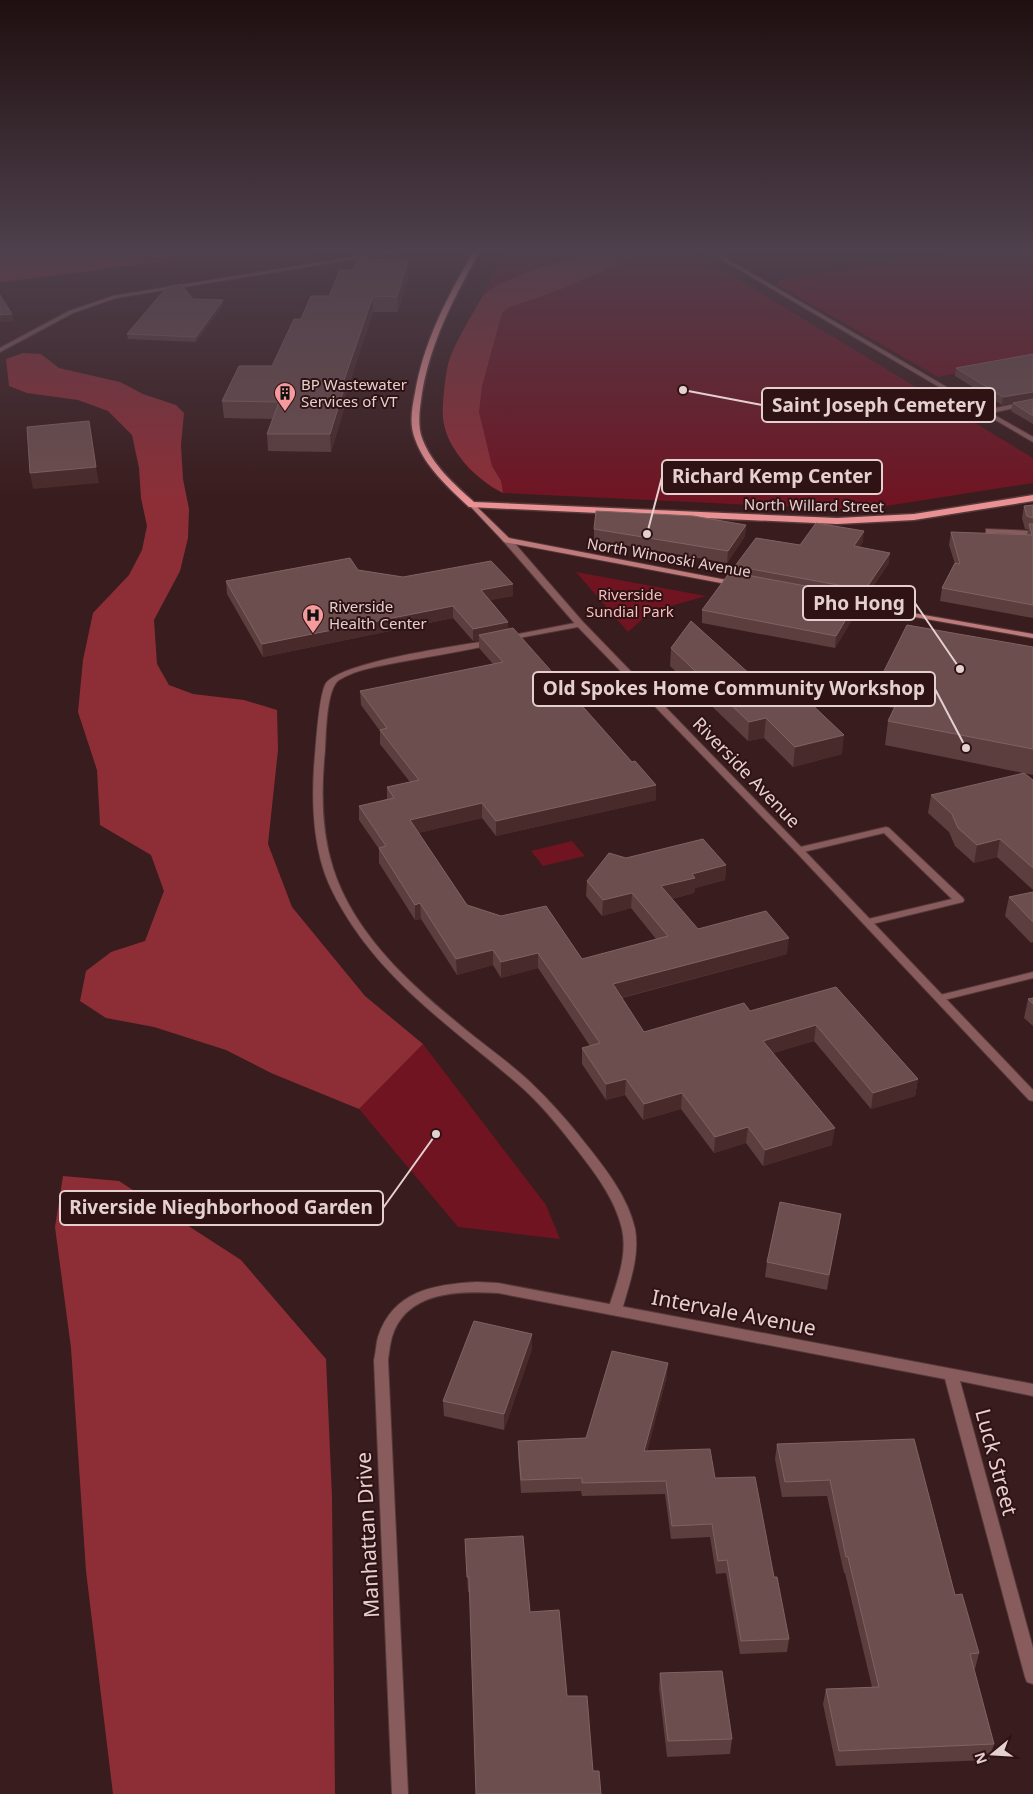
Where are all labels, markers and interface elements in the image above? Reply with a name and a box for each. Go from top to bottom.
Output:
place label: BP Wastewater Services of VT [301,374,407,411]
building icon: BP Wastewater Services of VT [273,381,297,412]
callout: Saint Joseph Cemetery [762,388,995,422]
text: Saint Joseph Cemetery [772,392,986,418]
callout: Richard Kemp Center [662,460,882,494]
text: Richard Kemp Center [672,463,873,489]
street label: North Willard Street [744,494,885,516]
street label: North Winooski Avenue [585,533,753,581]
park label: Riverside Sundial Park [586,584,674,621]
callout: Pho Hong [803,586,915,620]
text: Pho Hong [813,590,905,616]
place label: Riverside Health Center [329,596,427,633]
hospital icon: Riverside Health Center [301,603,325,634]
callout: Old Spokes Home Community Workshop [533,672,935,706]
text: Old Spokes Home Community Workshop [543,675,925,701]
street label: Riverside Avenue [688,712,806,832]
callout: Riverside Nieghborhood Garden [60,1191,383,1225]
text: Riverside Nieghborhood Garden [69,1194,373,1220]
street label: Intervale Avenue [649,1282,819,1342]
street label: Luck Street [969,1406,1025,1519]
street label: Manhattan Drive [349,1451,385,1619]
north arrow [968,1729,1018,1779]
text: N [969,1750,991,1767]

